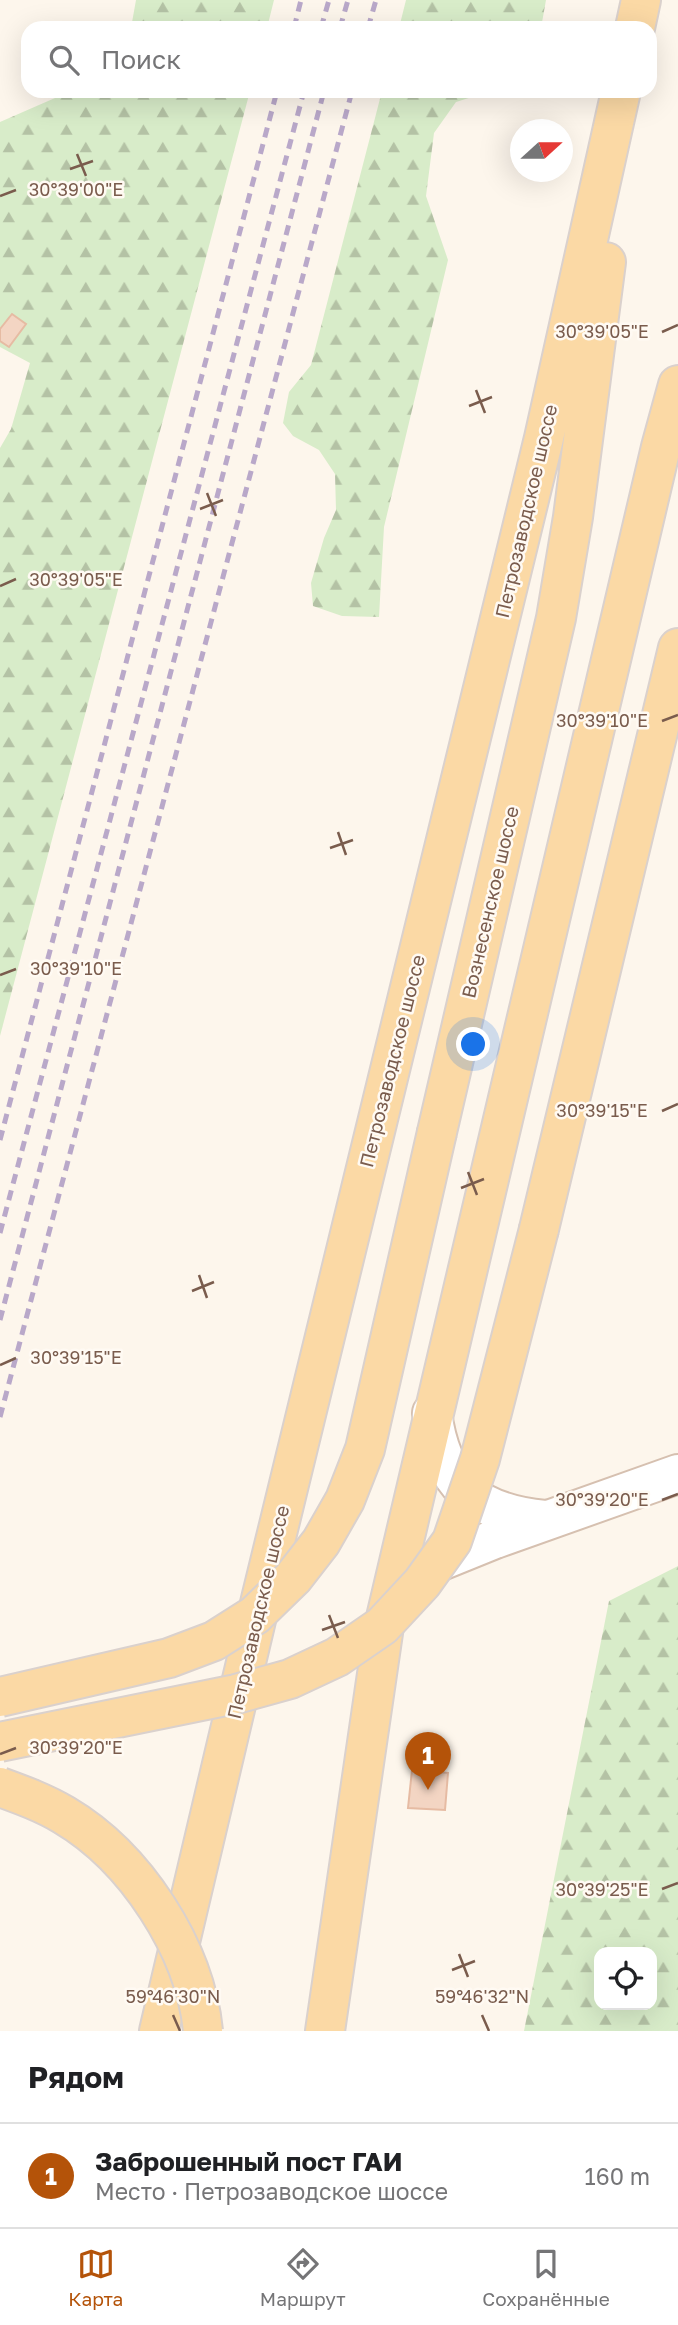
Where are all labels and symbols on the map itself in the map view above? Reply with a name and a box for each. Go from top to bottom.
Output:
north arrow [510,119,573,182]
text: 30°39'00"E [29,178,123,200]
text: 30°39'05"E [555,320,649,342]
street label: Петрозаводское шоссе [490,402,561,620]
text: 30°39'05"E [29,568,123,590]
text: 30°39'10"E [556,709,648,731]
street label: Вознесенское шоссе [456,804,523,1000]
street label: Петрозаводское шоссе [354,952,429,1170]
text: 30°39'10"E [30,957,122,979]
your location [456,1027,490,1061]
text: 30°39'15"E [556,1099,648,1121]
text: 30°39'15"E [30,1346,122,1368]
text: 30°39'20"E [555,1488,649,1510]
street label: Петрозаводское шоссе [222,1503,293,1721]
pin: 1 [405,1732,451,1790]
text: 30°39'20"E [29,1736,123,1758]
text: 30°39'25"E [556,1878,648,1900]
text: 59°46'30"N [126,1985,220,2007]
text: 59°46'32"N [435,1985,529,2007]

